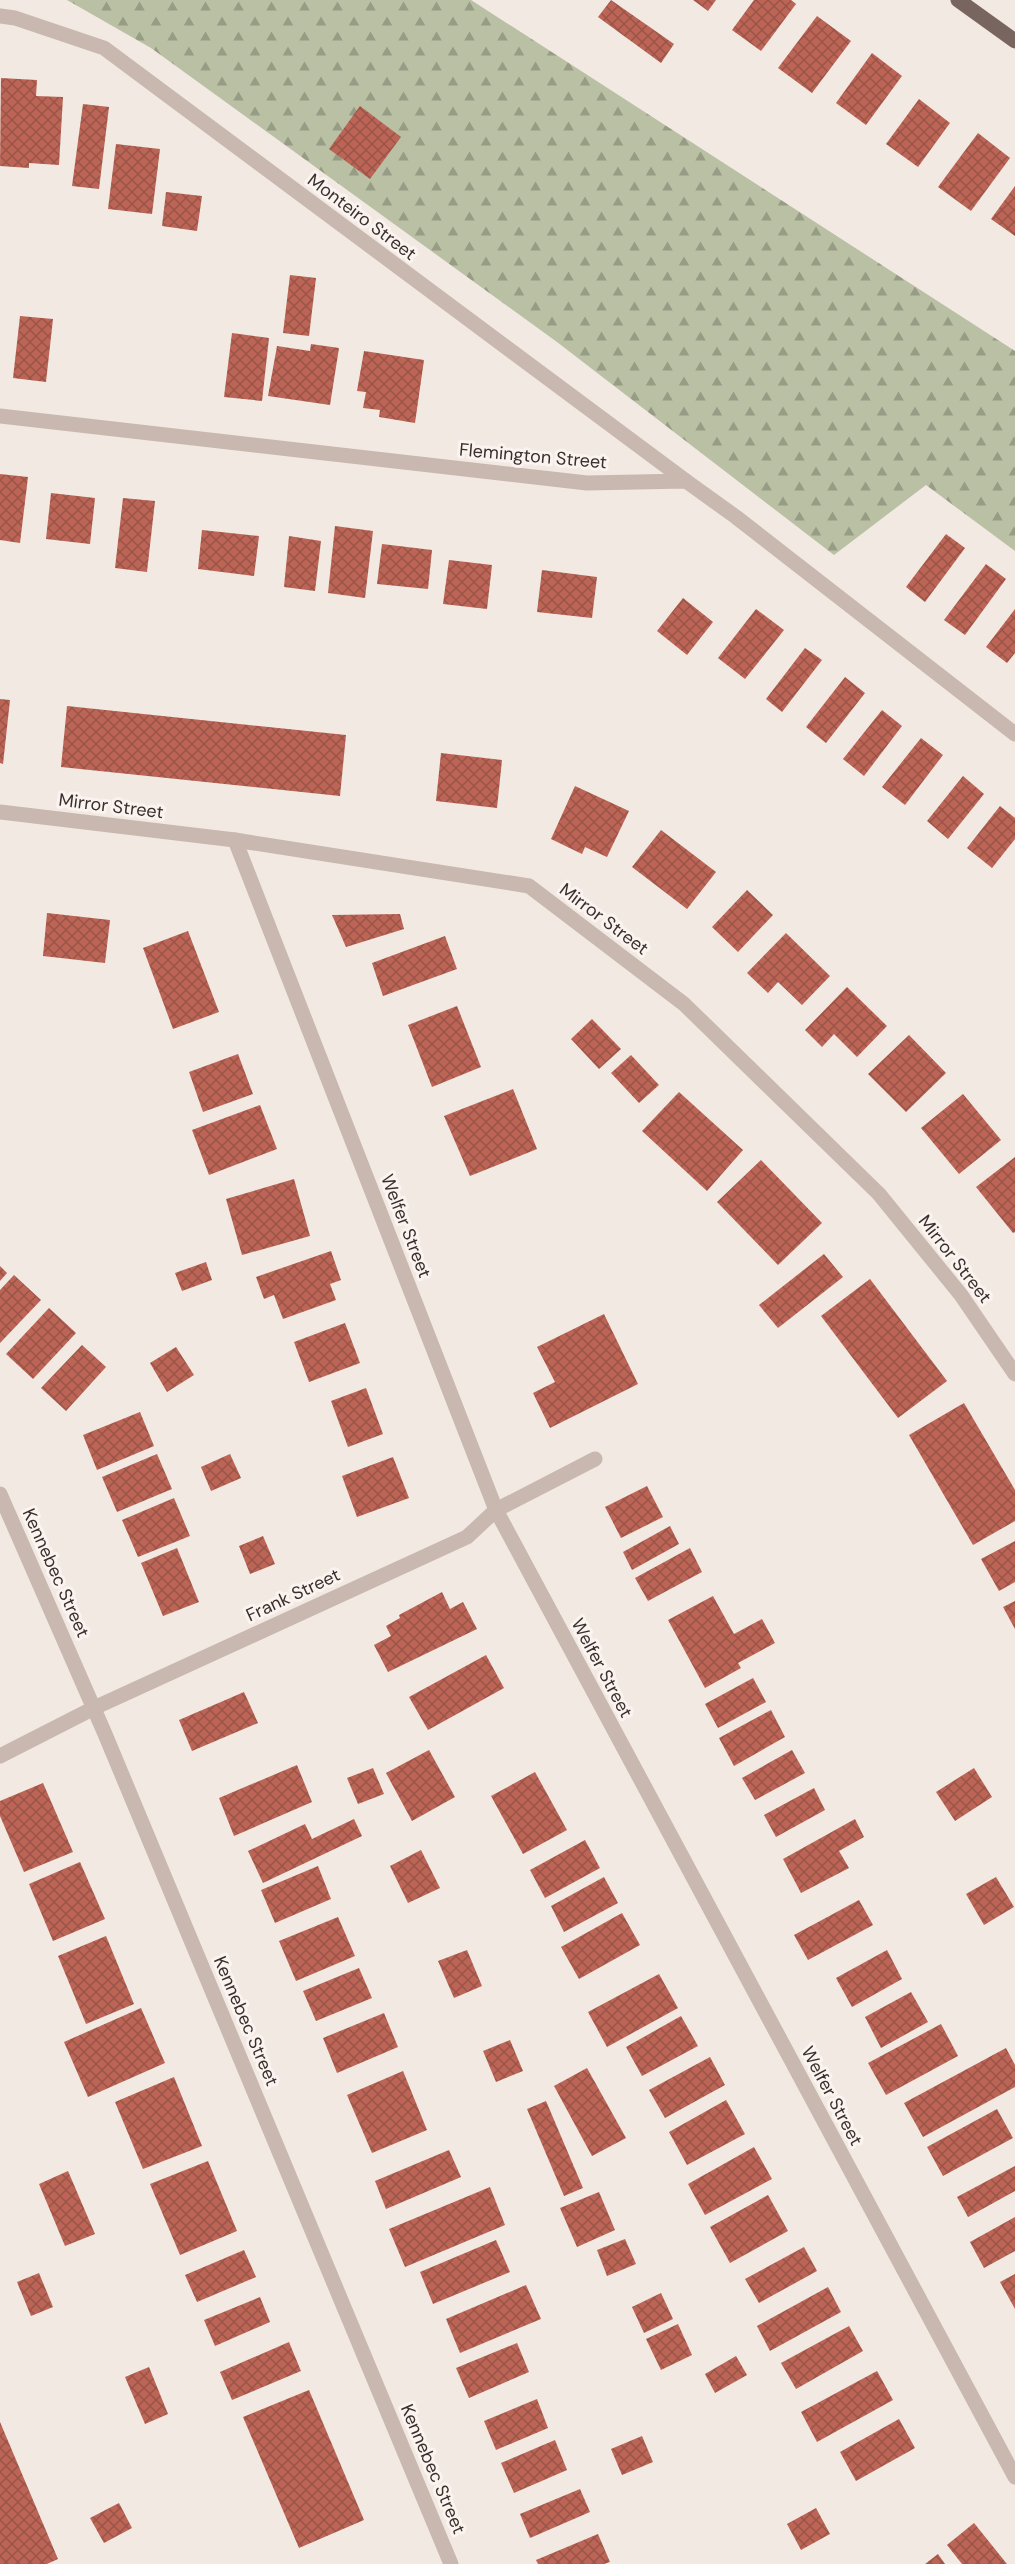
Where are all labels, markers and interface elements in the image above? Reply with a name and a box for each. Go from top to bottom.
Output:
street label: Monteiro Street [303,168,421,266]
street label: Flemington Street [458,438,608,474]
street label: Mirror Street [57,788,165,824]
street label: Mirror Street [555,878,653,960]
street label: Welfer Street [375,1171,437,1281]
street label: Mirror Street [913,1210,997,1308]
street label: Kennebec Street [17,1505,95,1641]
street label: Frank Street [242,1563,344,1627]
street label: Welfer Street [566,1614,638,1722]
street label: Kennebec Street [208,1953,284,2089]
street label: Welfer Street [796,2042,868,2150]
street label: Kennebec Street [395,2401,471,2537]

